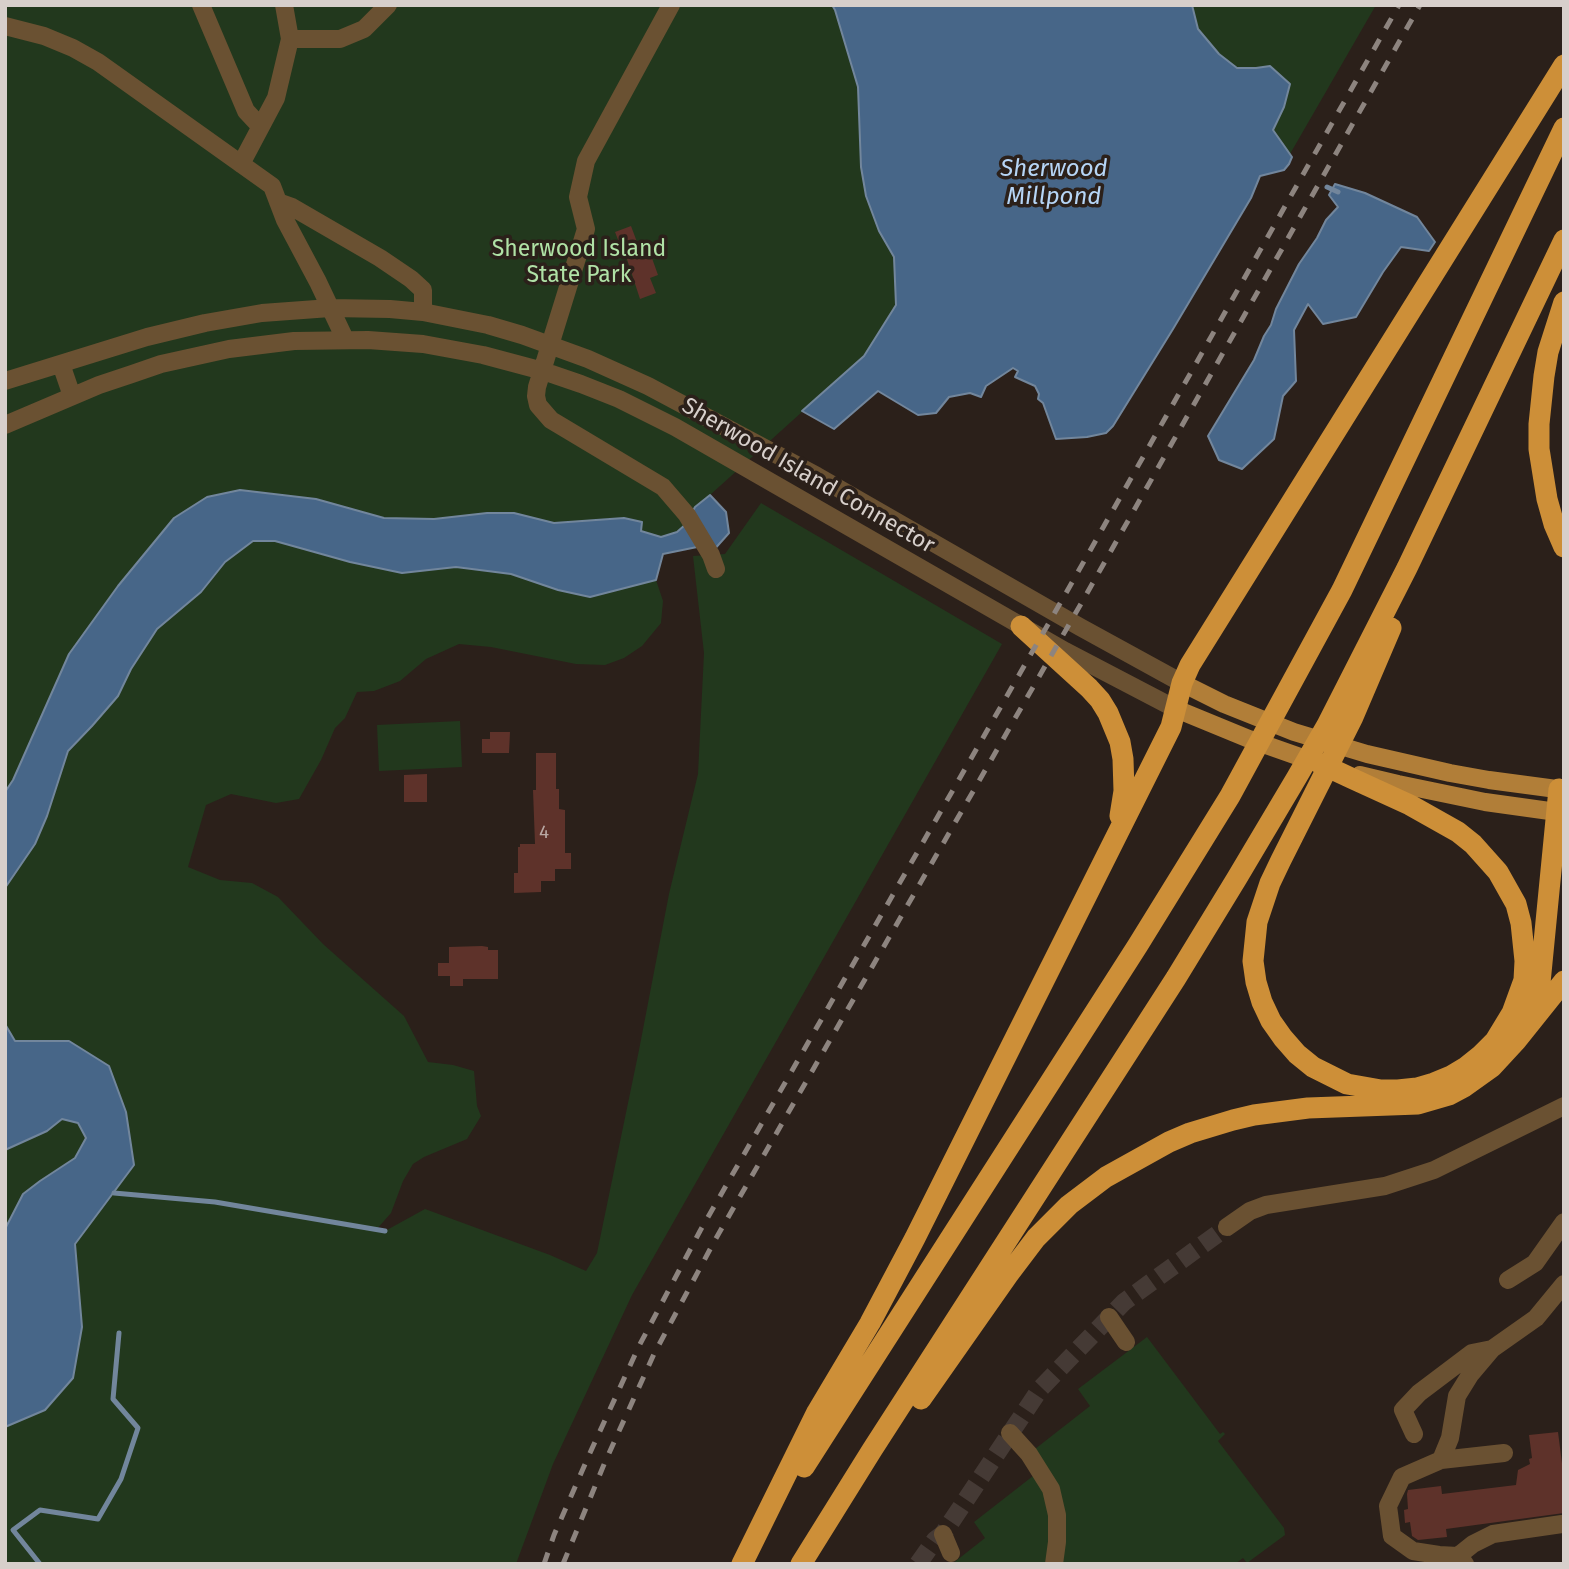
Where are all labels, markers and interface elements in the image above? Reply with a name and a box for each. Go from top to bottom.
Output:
water label: Sherwood Millpond [1000,155,1108,211]
park label: Sherwood Island State Park [492,236,666,290]
street label: Sherwood Island Connector [677,392,939,560]
house number: 4 [539,822,549,844]

